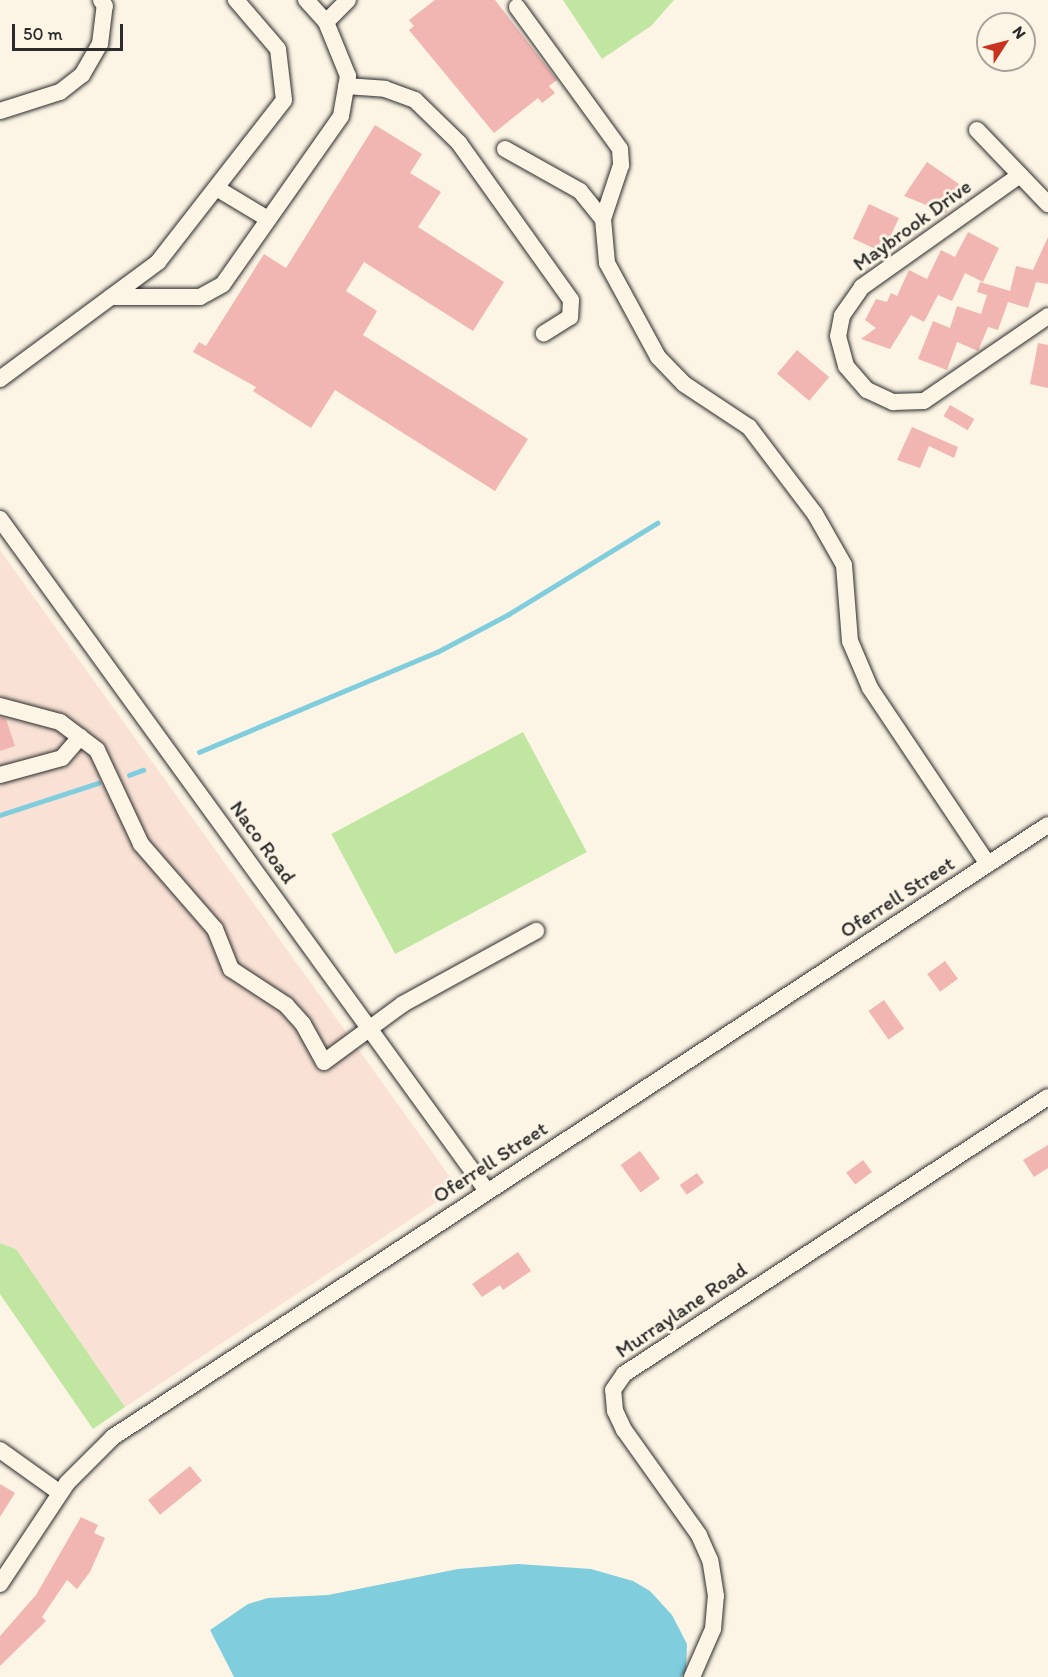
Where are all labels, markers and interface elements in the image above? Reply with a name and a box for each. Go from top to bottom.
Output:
scale bar [15,12,126,50]
north arrow [976,12,1036,72]
text: N [1008,22,1030,42]
text: 50 m [23,23,63,45]
street label: Maybrook Drive [848,173,976,277]
street label: Naco Road [225,796,301,888]
street label: Oferrell Street [835,851,959,943]
street label: Oferrell Street [428,1116,552,1208]
street label: Murraylane Road [611,1257,751,1363]

